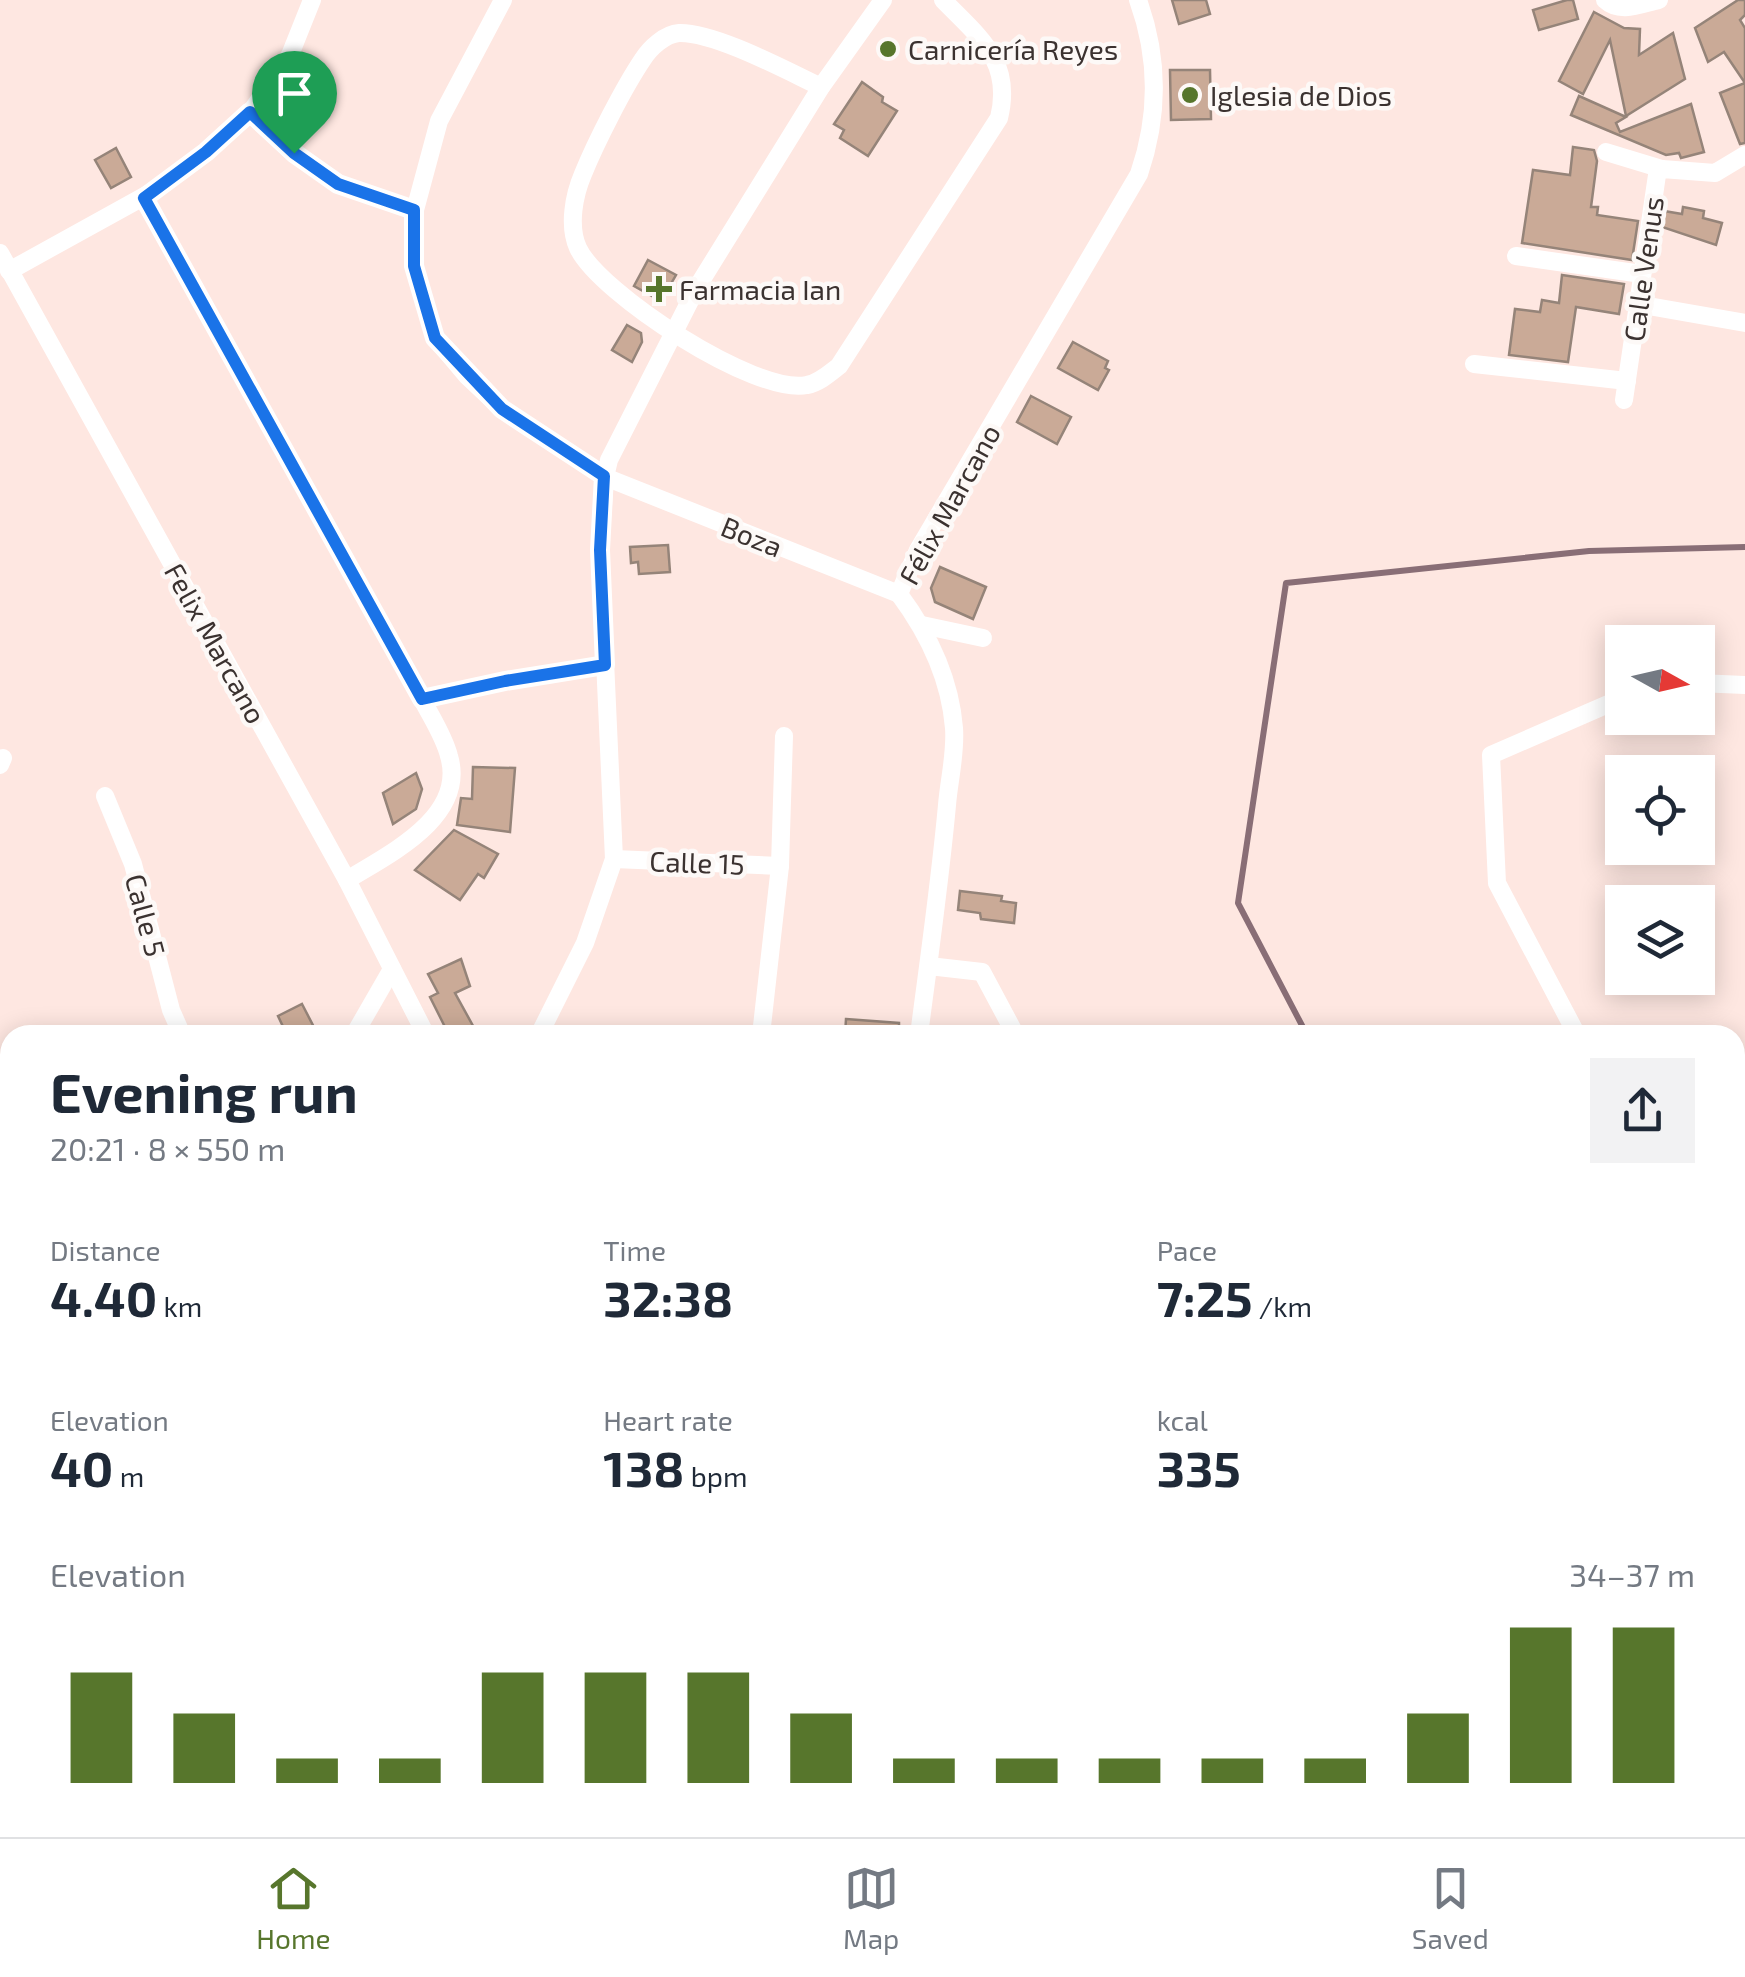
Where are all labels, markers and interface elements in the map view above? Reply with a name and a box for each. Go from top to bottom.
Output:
place label: Carnicería Reyes [908,32,1118,66]
marker: Carnicería Reyes [877,38,899,60]
pin [252,51,337,154]
icon: arrive [267,66,322,121]
place label: Iglesia de Dios [1210,78,1392,112]
marker: Iglesia de Dios [1179,84,1201,106]
street label: Calle Venus [1616,194,1670,344]
place label: Farmacia Ian [679,272,841,306]
marker: Farmacia Ian [648,278,670,300]
street label: Félix Marcano [891,418,1007,590]
street label: Boza [716,508,788,564]
street label: Felix Marcano [158,557,274,729]
north arrow [1605,625,1715,735]
map controls [1605,625,1715,995]
button: locate [1605,755,1715,865]
street label: Calle 15 [649,843,745,881]
street label: Calle 5 [119,870,173,960]
button: layers [1605,885,1715,995]
text: Evening run [50,1058,358,1124]
button: share [1590,1058,1695,1163]
text: 20:21 · 8 × 550 m [50,1129,285,1167]
text: Distance [50,1233,161,1267]
text: Time [603,1233,666,1267]
text: Pace [1157,1233,1217,1267]
text: 4.40 [50,1267,157,1327]
text: 32:38 [603,1267,733,1327]
text: 7:25 [1157,1267,1253,1327]
text: km [157,1289,202,1323]
text: /km [1253,1289,1312,1323]
text: Elevation [50,1403,169,1437]
text: Heart rate [603,1403,733,1437]
text: kcal [1157,1403,1208,1437]
text: 40 [50,1437,113,1497]
text: 138 [603,1437,684,1497]
text: 335 [1157,1437,1241,1497]
text: m [113,1459,144,1493]
text: bpm [684,1459,747,1493]
text: Elevation [50,1555,186,1593]
text: 34–37 m [1569,1555,1695,1593]
tab: Home [256,1861,330,1955]
tab: Map [843,1861,899,1955]
tab: Saved [1412,1861,1489,1955]

